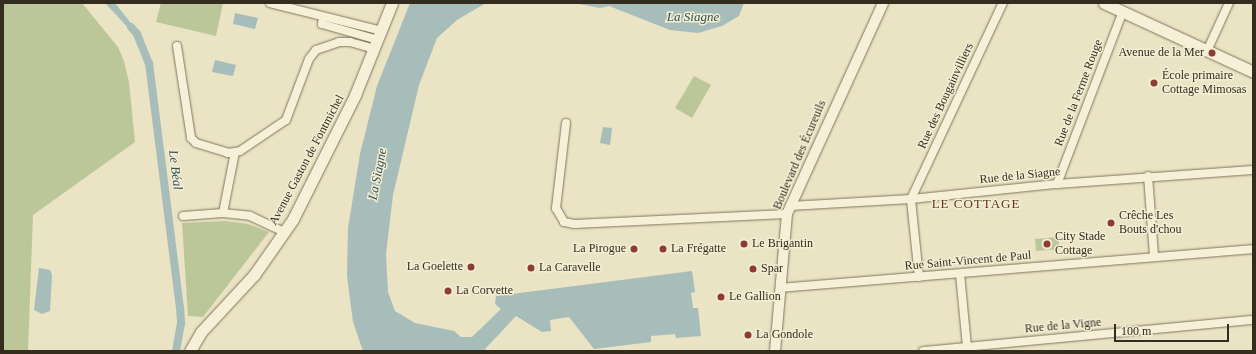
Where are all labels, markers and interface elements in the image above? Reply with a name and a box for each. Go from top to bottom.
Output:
water label: La Siagne [667,9,719,25]
street label: Rue de la Ferme Rouge [1052,38,1106,148]
street label: Rue des Bougainvilliers [915,41,977,151]
place label: Avenue de la Mer [1119,46,1204,60]
marker: Avenue de la Mer [1207,48,1217,58]
place label: École primaire Cottage Mimosas [1162,69,1246,97]
marker: École primaire Cottage Mimosas [1149,78,1159,88]
street label: Avenue Gaston de Fontmichel [267,92,347,228]
street label: Boulevard des Écureuils [770,98,830,212]
water label: La Siagne [365,147,391,201]
water label: Le Béal [165,149,185,191]
street label: Rue de la Siagne [979,165,1061,187]
district label: LE COTTAGE [932,196,1020,212]
place label: Crêche Les Bouts d'chou [1119,209,1181,237]
marker: Crêche Les Bouts d'chou [1106,218,1116,228]
place label: City Stade Cottage [1055,230,1105,258]
place label: Le Brigantin [752,237,813,251]
marker: Le Brigantin [739,239,749,249]
marker: City Stade Cottage [1042,239,1052,249]
place label: La Pirogue [573,242,626,256]
place label: La Frégatte [671,242,726,256]
marker: La Pirogue [629,244,639,254]
marker: La Frégatte [658,244,668,254]
street label: Rue Saint-Vincent de Paul [904,248,1032,274]
place label: La Goelette [407,260,463,274]
place label: La Caravelle [539,261,601,275]
marker: La Goelette [466,262,476,272]
place label: Spar [761,262,783,276]
marker: La Caravelle [526,263,536,273]
marker: Spar [748,264,758,274]
place label: La Corvette [456,284,513,298]
marker: La Corvette [443,286,453,296]
place label: Le Gallion [729,290,781,304]
marker: Le Gallion [716,292,726,302]
street label: Rue de la Vigne [1024,315,1102,337]
scale bar [1116,316,1231,342]
text: 100 m [1121,324,1151,338]
place label: La Gondole [756,328,813,342]
marker: La Gondole [743,330,753,340]

